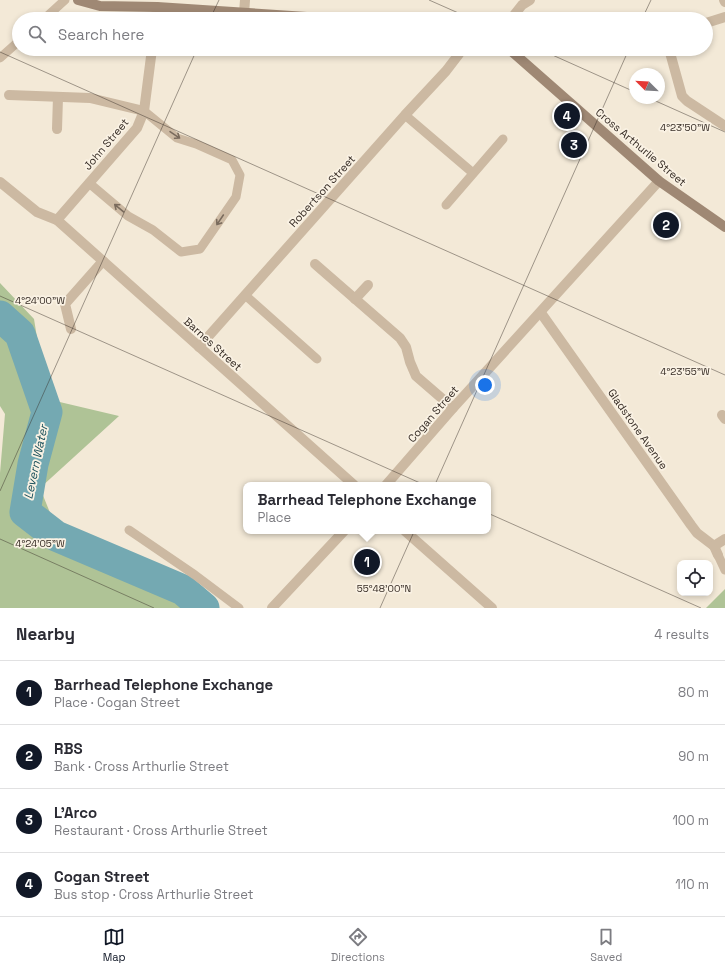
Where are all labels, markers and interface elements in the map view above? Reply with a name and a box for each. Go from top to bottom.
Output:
search box [12,12,713,56]
icon: search [26,23,48,45]
text: Search here [58,25,144,44]
north arrow [629,68,665,104]
pin: 4 [554,101,580,131]
street label: Cross Arthurlie Street [593,105,689,189]
street label: John Street [80,115,132,173]
text: 4°23'50"W [660,121,710,134]
pin: 3 [561,130,587,160]
one-way arrow [169,131,180,140]
street label: Robertson Street [286,152,358,230]
one-way arrow [114,204,124,213]
pin: 2 [653,210,679,240]
one-way arrow [216,214,224,225]
text: 4°24'00"W [15,294,65,307]
street label: Barnes Street [181,314,245,374]
text: 4°23'55"W [660,365,710,378]
your location [475,375,495,395]
street label: Cogan Street [405,383,461,445]
street label: Gladstone Avenue [605,386,671,472]
water label: Levern Water [20,422,52,501]
popup [243,482,491,534]
text: Barrhead Telephone Exchange [257,490,477,509]
text: Place [257,509,291,526]
text: 4°24'05"W [15,537,65,550]
pin: 1 [354,547,380,577]
map controls [677,560,713,596]
button: locate [677,560,713,596]
text: 55°48'00"N [357,582,411,595]
text: Nearby [16,623,75,645]
text: 4 results [654,626,709,643]
text: Barrhead Telephone Exchange [54,675,273,694]
text: 1 [26,684,32,701]
text: 80 m [678,684,709,701]
text: Place · Cogan Street [54,694,180,711]
text: RBS [54,739,83,758]
text: 2 [25,748,33,765]
text: 90 m [678,748,709,765]
text: Bank · Cross Arthurlie Street [54,758,229,775]
text: L'Arco [54,803,97,822]
text: 3 [25,812,33,829]
text: 100 m [672,812,709,829]
text: Restaurant · Cross Arthurlie Street [54,822,268,839]
text: Cogan Street [54,867,150,886]
text: 4 [25,876,33,893]
text: 110 m [675,876,709,893]
text: Bus stop · Cross Arthurlie Street [54,886,254,903]
tab: Map [103,926,126,964]
tab: Directions [331,926,385,964]
tab: Saved [590,926,622,964]

